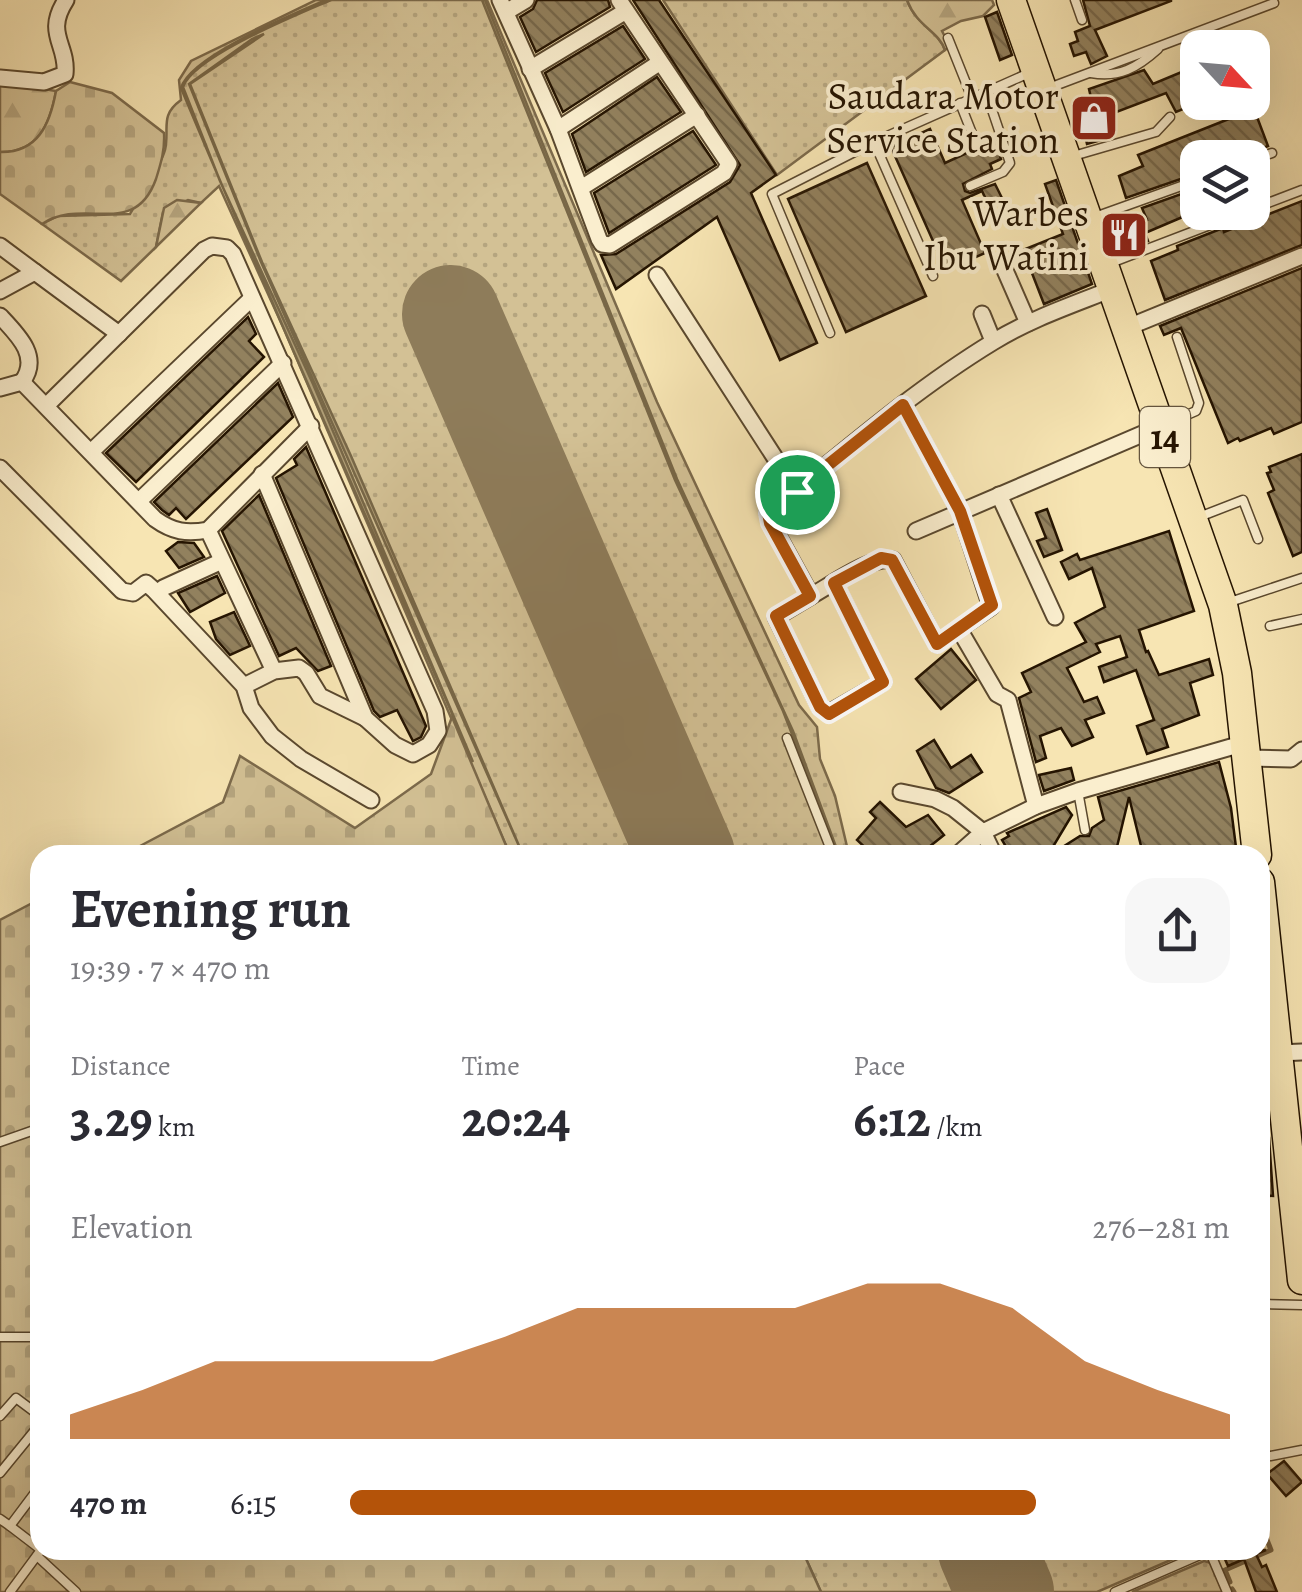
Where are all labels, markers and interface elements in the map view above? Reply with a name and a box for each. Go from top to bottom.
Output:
north arrow [1180,30,1270,120]
map controls [1180,30,1270,230]
place label: Saudara Motor Service Station [826,70,1059,166]
shop icon: Saudara Motor Service Station [1068,92,1120,144]
button: layers [1180,140,1270,230]
place label: Warbes Ibu Watini [923,187,1089,283]
restaurant icon: Warbes Ibu Watini [1098,209,1150,261]
road number: 14 [1140,407,1190,467]
pin [755,450,840,535]
icon: arrive [770,465,825,520]
text: Evening run [70,871,351,946]
button: share [1125,878,1230,983]
text: 19:39 · 7 × 470 m [70,946,270,990]
text: Distance [70,1047,170,1085]
text: Time [462,1047,520,1085]
text: Pace [853,1047,905,1085]
text: 3.29 [70,1085,153,1153]
text: 20:24 [462,1085,571,1153]
text: 6:12 [853,1085,931,1153]
text: km [153,1108,195,1146]
text: /km [931,1108,983,1146]
text: Elevation [70,1205,193,1249]
text: 276–281 m [1092,1205,1230,1249]
text: 470 m [70,1481,147,1525]
text: 6:15 [230,1481,277,1525]

